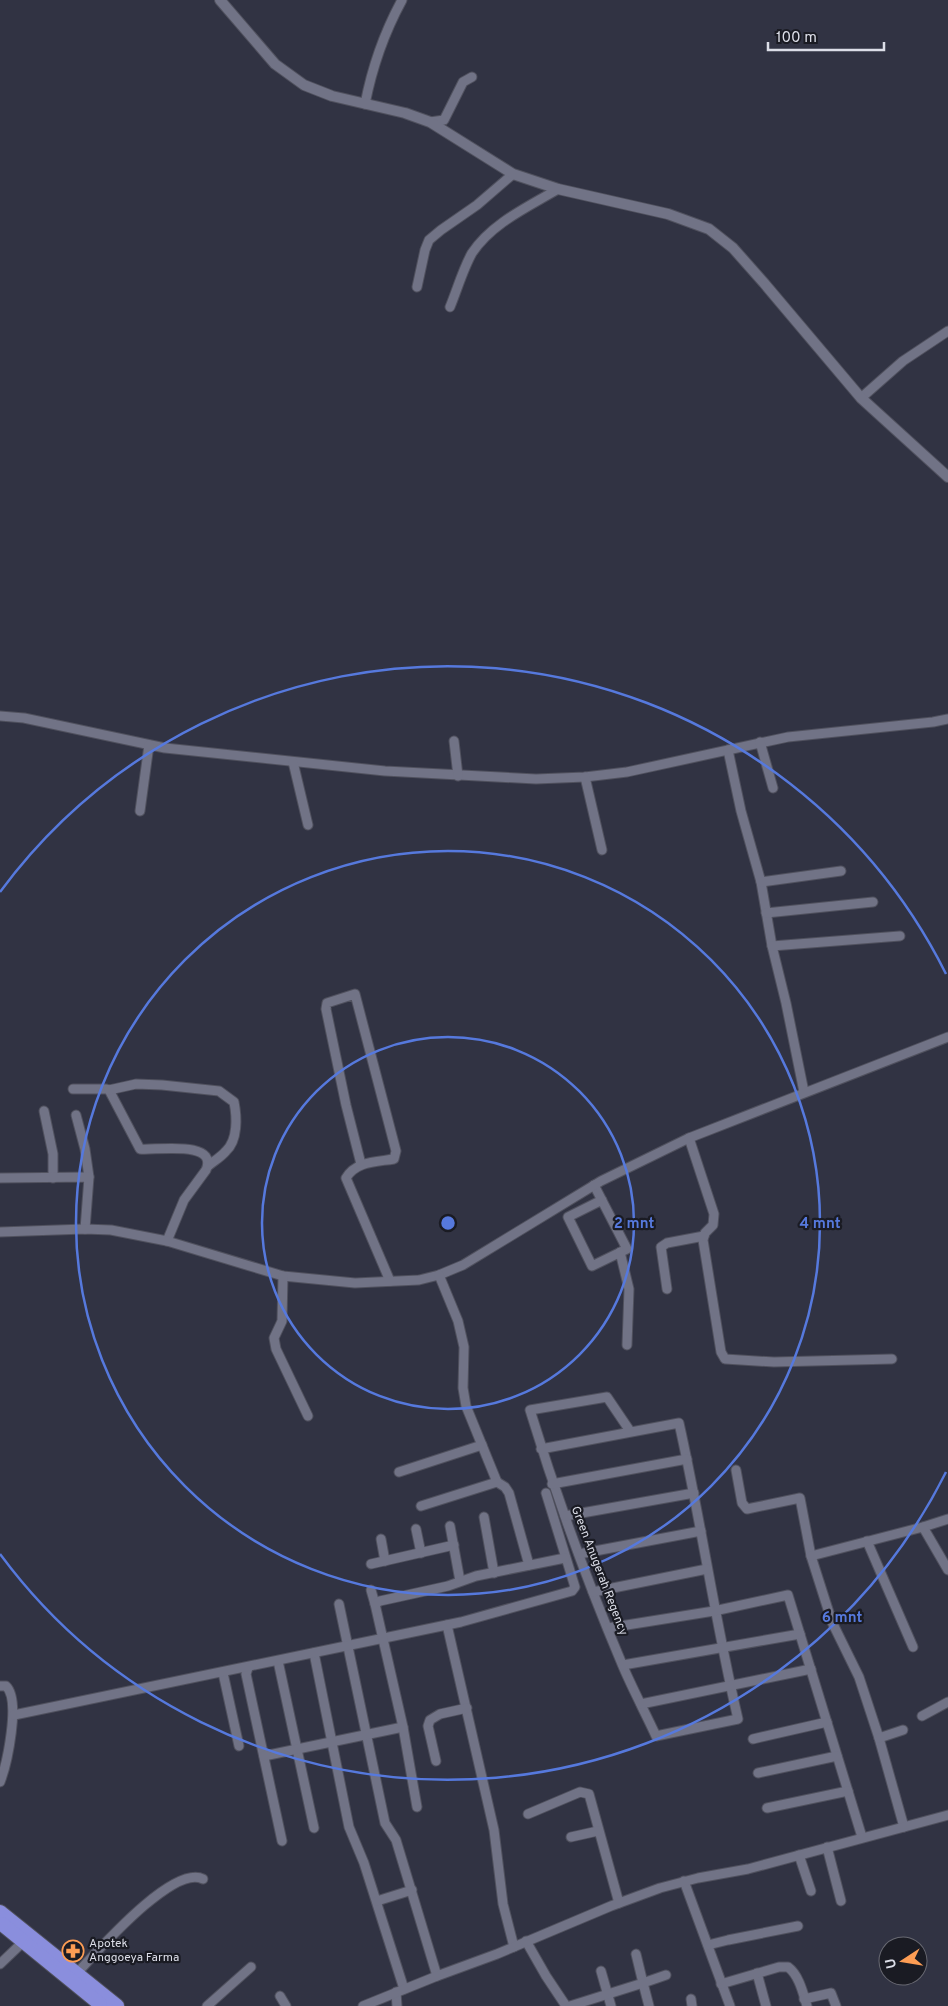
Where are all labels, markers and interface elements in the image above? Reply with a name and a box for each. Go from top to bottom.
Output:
scale bar [768,20,884,52]
text: 100 m [776,29,817,48]
centre of rings [439,1214,457,1232]
text: 2 mnt [614,1215,654,1234]
text: 4 mnt [799,1215,841,1234]
street label: Green Anugerah Regency [567,1504,631,1638]
text: 6 mnt [822,1609,862,1628]
place label: Apotek Anggoeya Farma [89,1936,179,1966]
north arrow [878,1936,928,1986]
pharmacy icon: Apotek Anggoeya Farma [61,1939,85,1963]
text: U [882,1957,901,1970]

